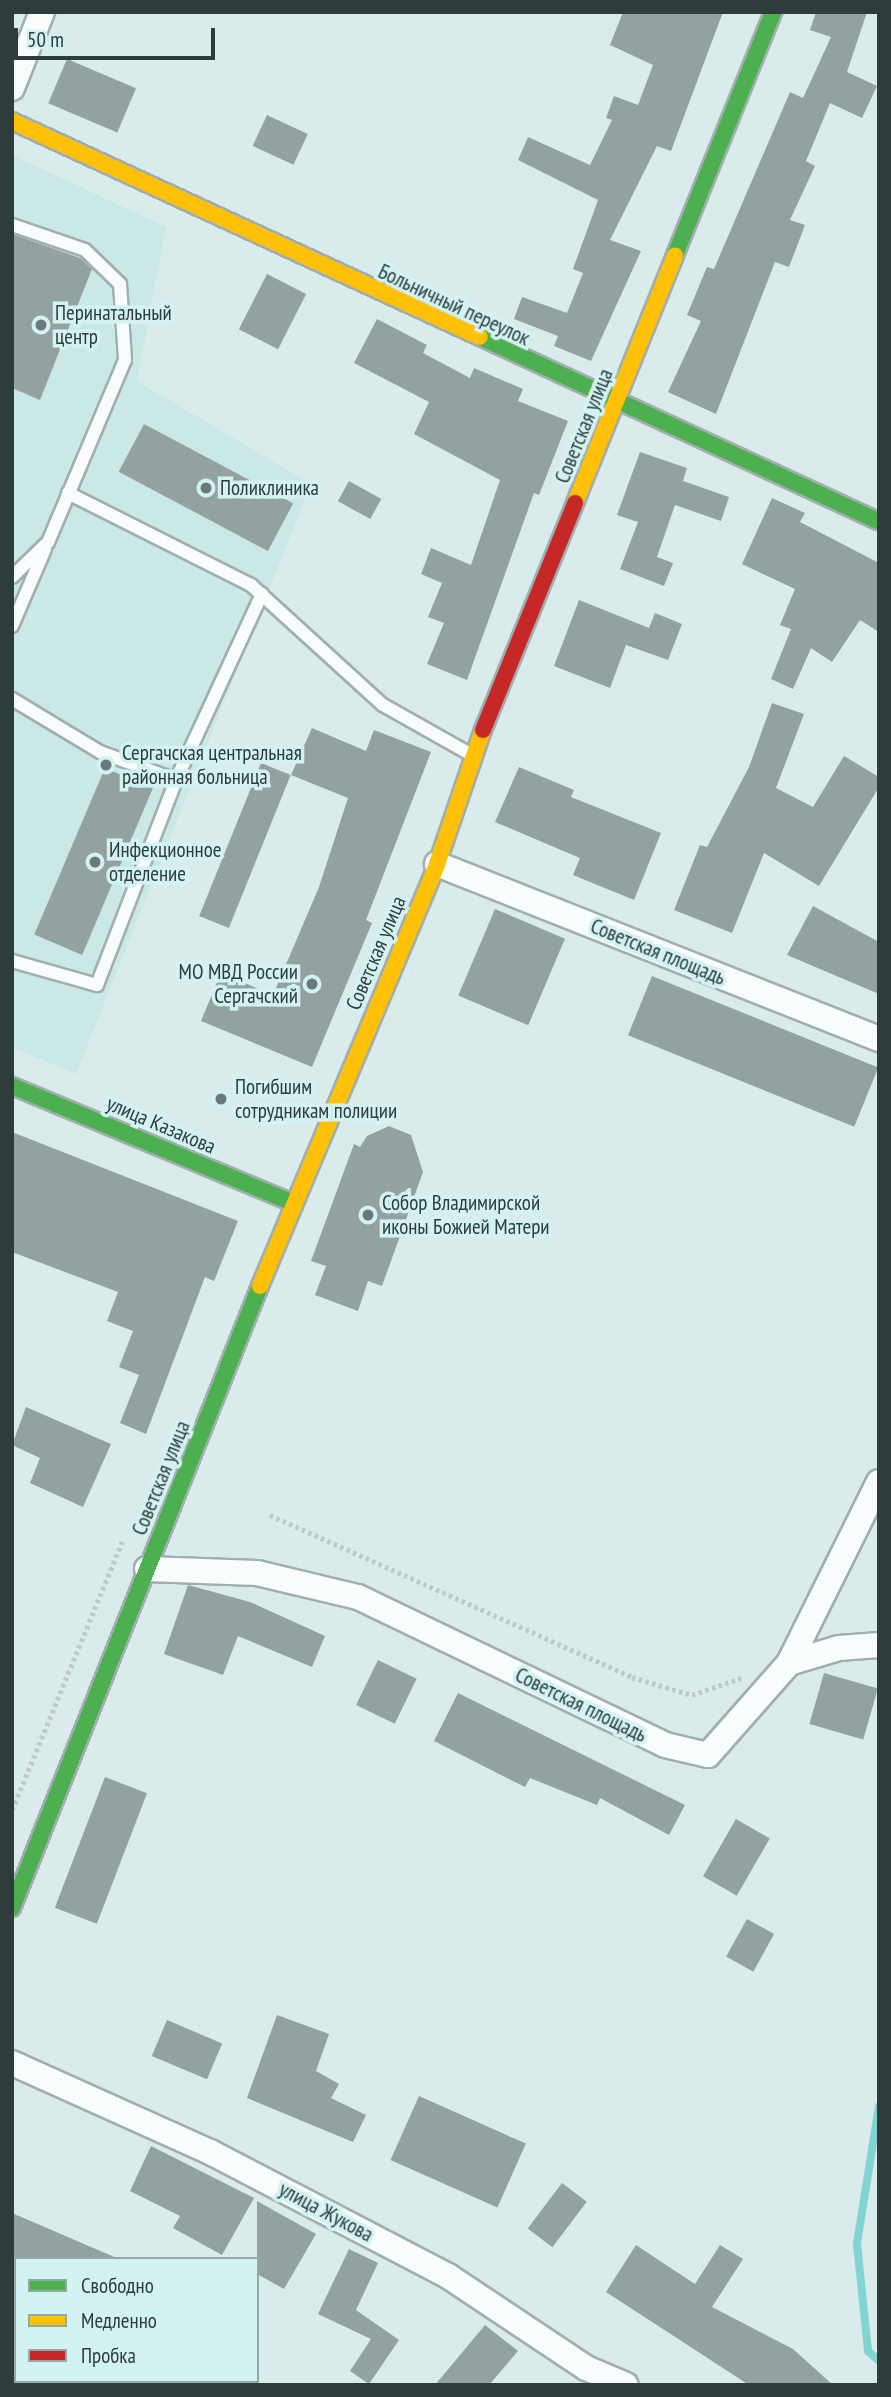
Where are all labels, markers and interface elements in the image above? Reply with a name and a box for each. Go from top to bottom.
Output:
scale bar [18,14,219,58]
text: 50 m [27,26,64,53]
street label: Больничный переулок [374,259,534,351]
place label: Перинатальный центр [55,300,172,350]
marker: Перинатальный центр [33,317,49,333]
street label: Советская улица [550,365,618,487]
place label: Поликлиника [220,475,319,501]
marker: Поликлиника [198,480,214,496]
place label: Сергачская центральная районная больница [122,740,302,790]
marker: Сергачская центральная районная больница [96,755,116,775]
place label: Инфекционное отделение [109,837,221,887]
marker: Инфекционное отделение [87,854,103,870]
street label: Советская улица [341,892,411,1014]
street label: Советская площадь [587,913,729,991]
place label: МО МВД России Сергачский [179,959,298,1009]
marker: МО МВД России Сергачский [304,976,320,992]
place label: Погибшим сотрудникам полиции [235,1074,397,1124]
street label: улица Казакова [103,1091,219,1159]
marker: Погибшим сотрудникам полиции [213,1091,229,1107]
place label: Собор Владимирской иконы Божией Матери [382,1190,550,1240]
marker: Собор Владимирской иконы Божией Матери [360,1207,376,1223]
street label: Советская улица [127,1417,195,1539]
street label: Советская площадь [511,1662,651,1748]
street label: улица Жукова [275,2177,377,2247]
legend [14,2257,259,2383]
text: Свободно [81,2272,154,2299]
text: Медленно [81,2307,157,2334]
text: Пробка [81,2342,136,2369]

